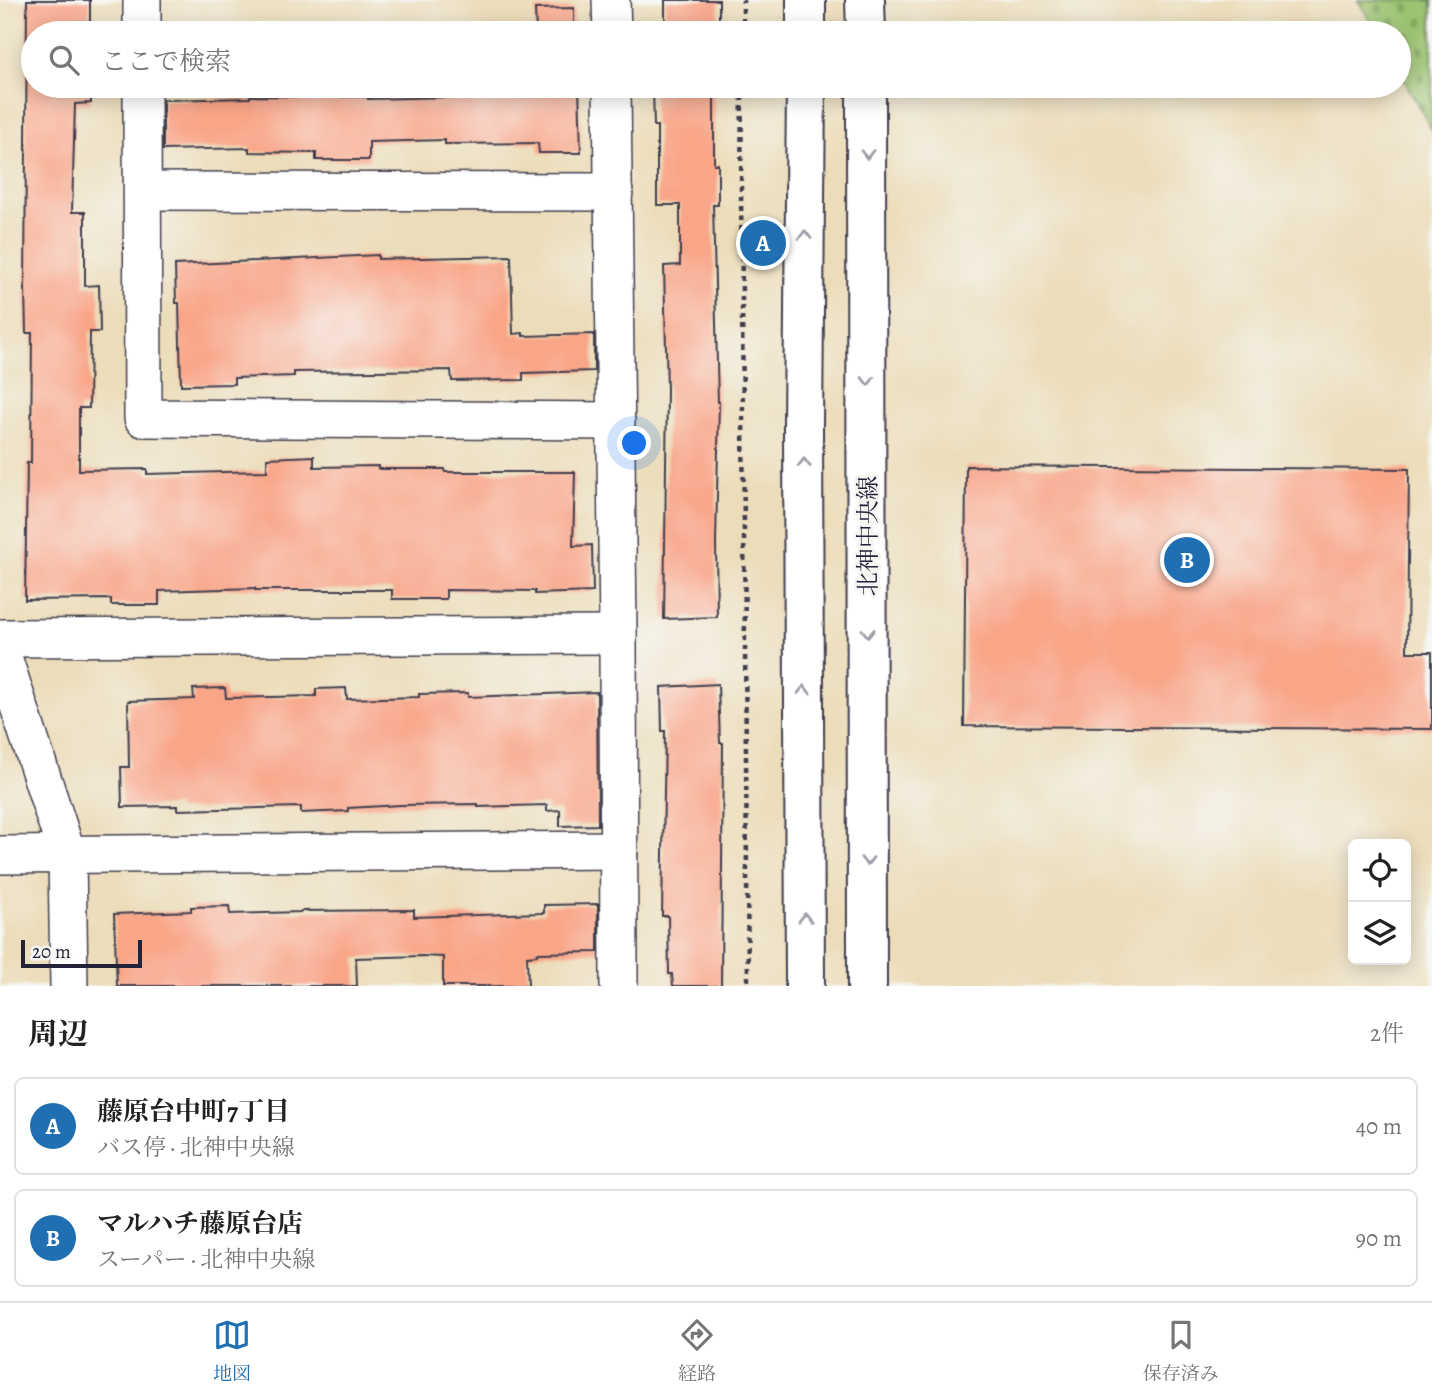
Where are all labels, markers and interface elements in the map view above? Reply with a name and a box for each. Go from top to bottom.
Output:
search box [21,21,1411,98]
icon: search [45,41,83,79]
text: ここで検索 [101,44,231,79]
one-way arrow [859,149,875,160]
pin: A [740,217,786,269]
one-way arrow [797,230,813,240]
one-way arrow [860,377,876,387]
your location [617,426,651,460]
one-way arrow [796,457,811,468]
street label: 北神中央線 [852,476,884,596]
pin: B [1164,534,1210,586]
one-way arrow [860,629,876,639]
one-way arrow [796,685,812,695]
map controls [1348,839,1411,965]
button: locate [1348,839,1411,902]
one-way arrow [859,856,875,867]
button: layers [1348,902,1411,965]
one-way arrow [797,912,813,923]
scale bar [21,937,142,969]
text: 20 m [32,939,71,965]
text: 周辺 [28,1014,88,1054]
text: 2件 [1370,1018,1404,1049]
text: 藤原台中町7丁目 [97,1094,290,1129]
text: A [46,1111,60,1142]
text: 40 m [1356,1111,1402,1142]
text: バス停 · 北神中央線 [97,1132,295,1163]
text: マルハチ藤原台店 [97,1206,303,1241]
text: B [46,1223,60,1254]
text: 90 m [1356,1223,1402,1254]
text: スーパー · 北神中央線 [97,1244,315,1275]
tab: 地図 [213,1316,251,1387]
tab: 経路 [678,1316,716,1387]
tab: 保存済み [1143,1316,1219,1387]

